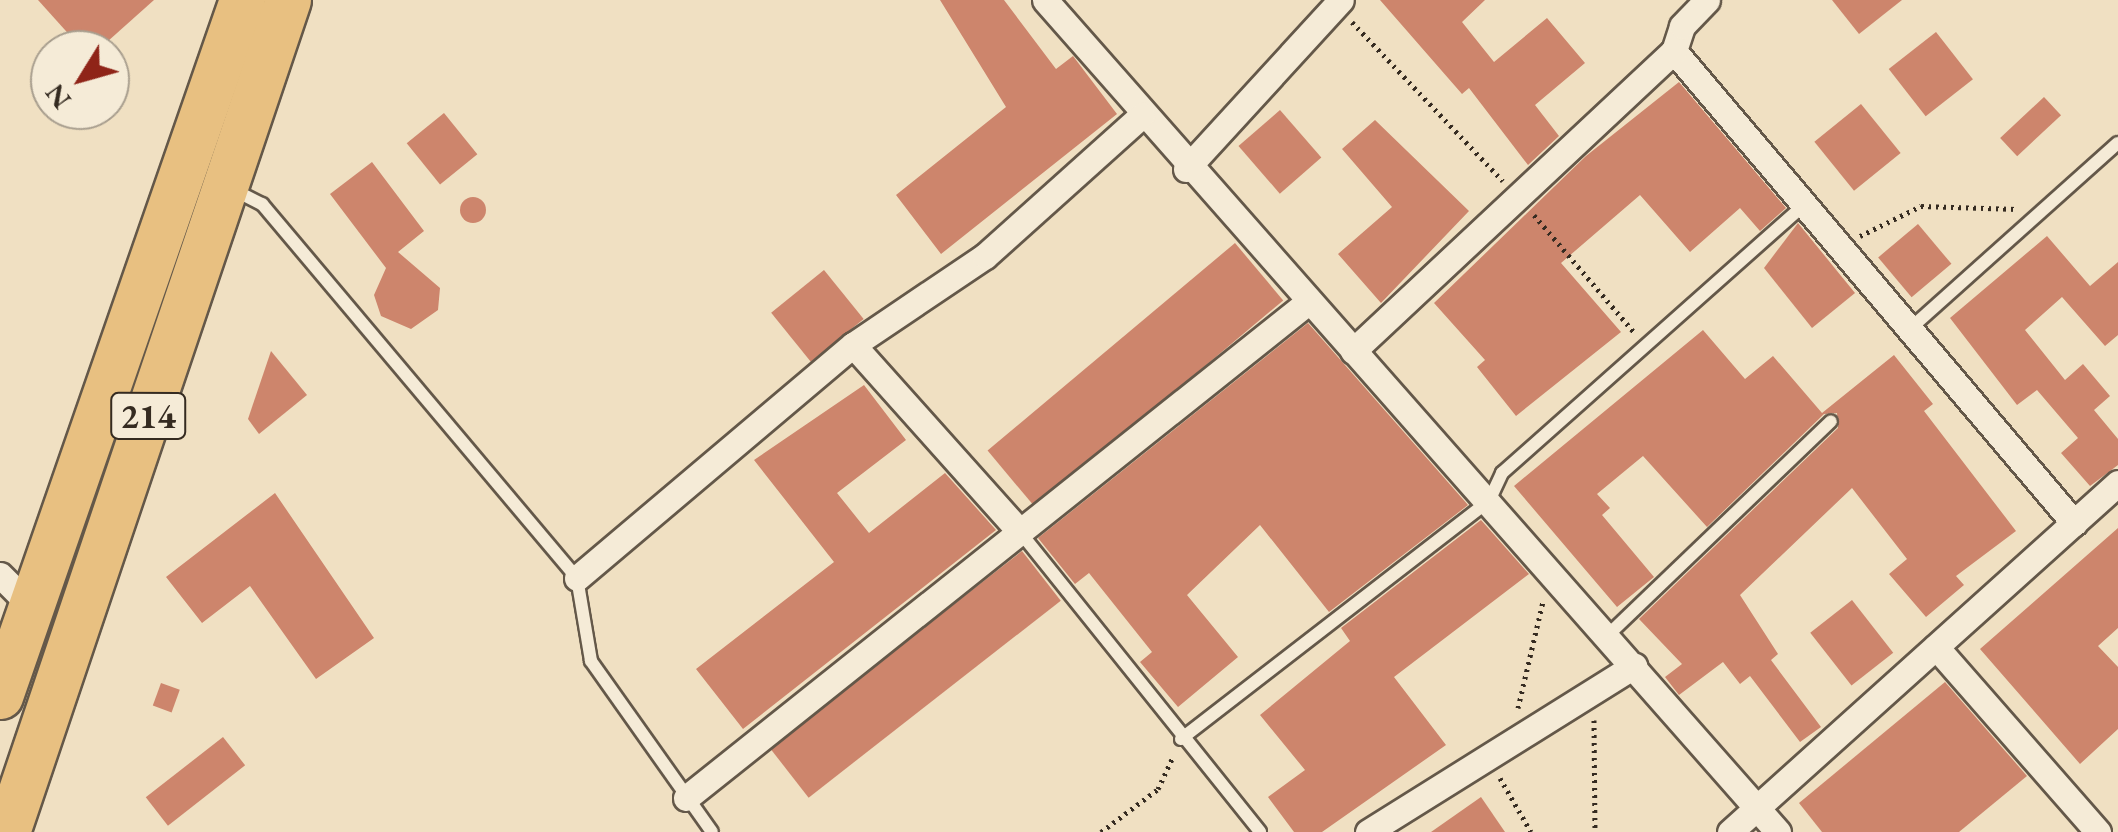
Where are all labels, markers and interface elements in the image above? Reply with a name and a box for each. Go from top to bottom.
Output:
north arrow [30,30,130,130]
text: N [36,77,79,117]
road number: 214 [108,386,188,446]

